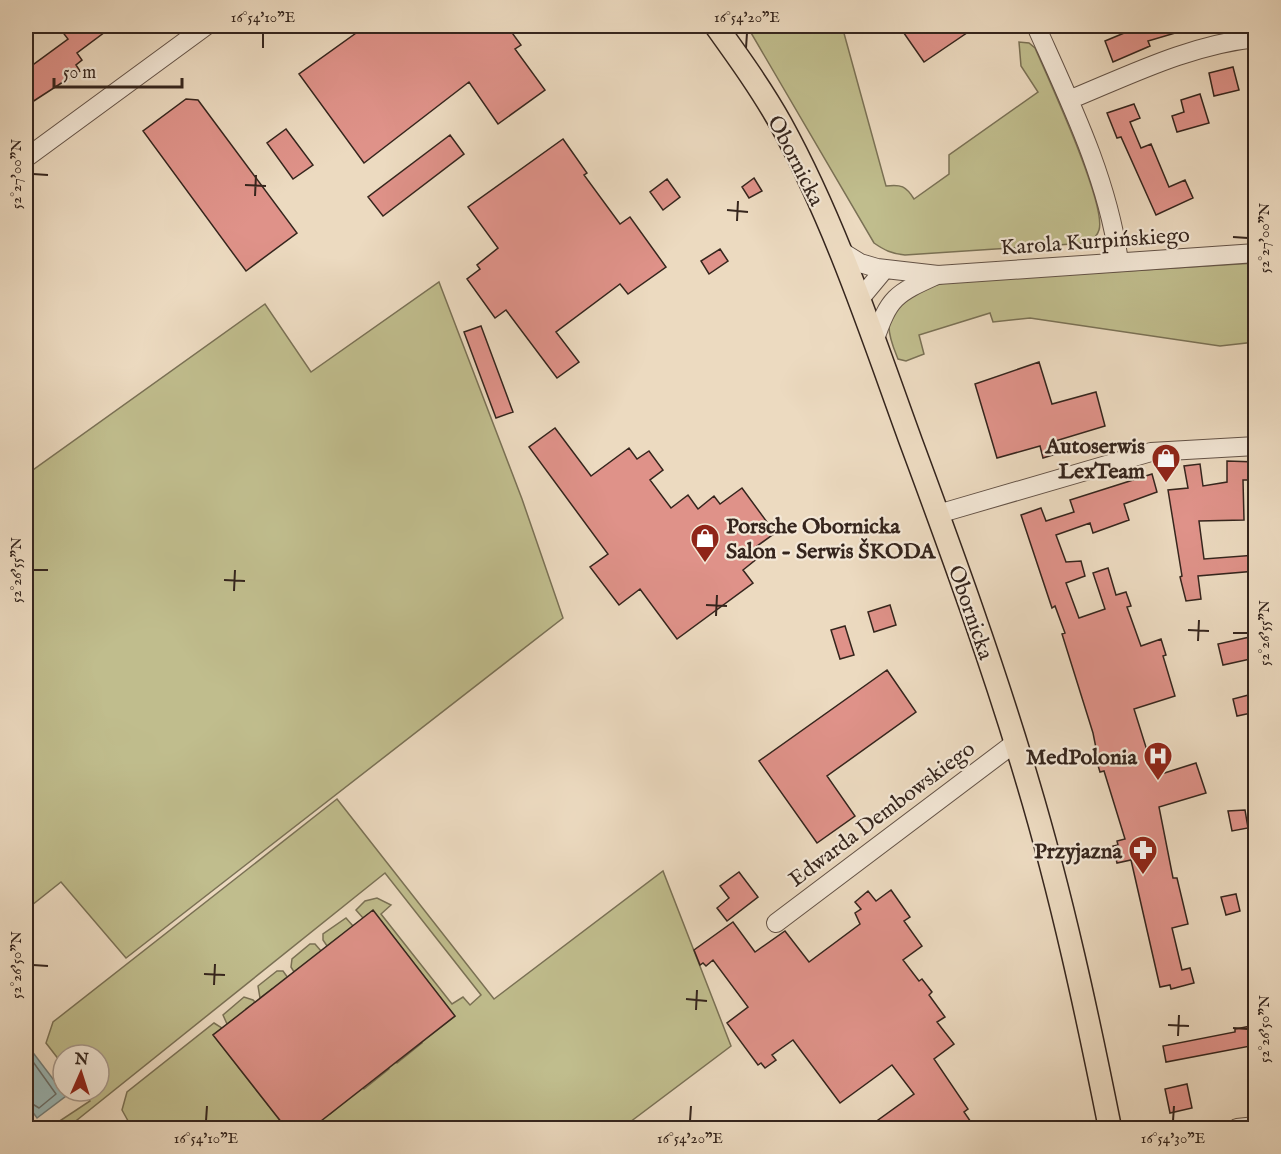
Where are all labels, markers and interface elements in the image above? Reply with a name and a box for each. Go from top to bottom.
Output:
text: 16°54'10"E [231,8,295,27]
text: 16°54'20"E [714,8,780,27]
scale bar [54,51,182,89]
text: 50 m [63,62,96,85]
street label: Obornicka [760,111,830,211]
text: 52°27'00"N [7,139,26,209]
text: 52°27'00"N [1255,203,1274,273]
street label: Karola Kurpińskiego [1000,221,1191,263]
place label: Autoserwis LexTeam [1044,433,1145,486]
shop icon: Autoserwis LexTeam [1150,442,1182,484]
place label: Porsche Obornicka Salon - Serwis ŠKODA [726,513,936,566]
shop icon: Porsche Obornicka Salon - Serwis ŠKODA [689,522,721,564]
text: 52°26'55"N [7,537,26,603]
street label: Obornicka [941,562,999,664]
text: 52°26'55"N [1255,600,1274,666]
street label: Edwarda Dembowskiego [783,735,981,894]
hospital icon: MedPolonia [1142,740,1174,782]
place label: MedPolonia [1026,744,1137,772]
pharmacy icon: Przyjazna [1127,834,1159,876]
place label: Przyjazna [1034,838,1122,866]
text: 52°26'50"N [7,931,26,999]
text: 52°26'50"N [1255,995,1274,1063]
north arrow [51,1043,111,1103]
text: N [73,1050,89,1070]
text: 16°54'10"E [174,1129,238,1148]
text: 16°54'20"E [657,1129,723,1148]
text: 16°54'30"E [1141,1129,1205,1148]

